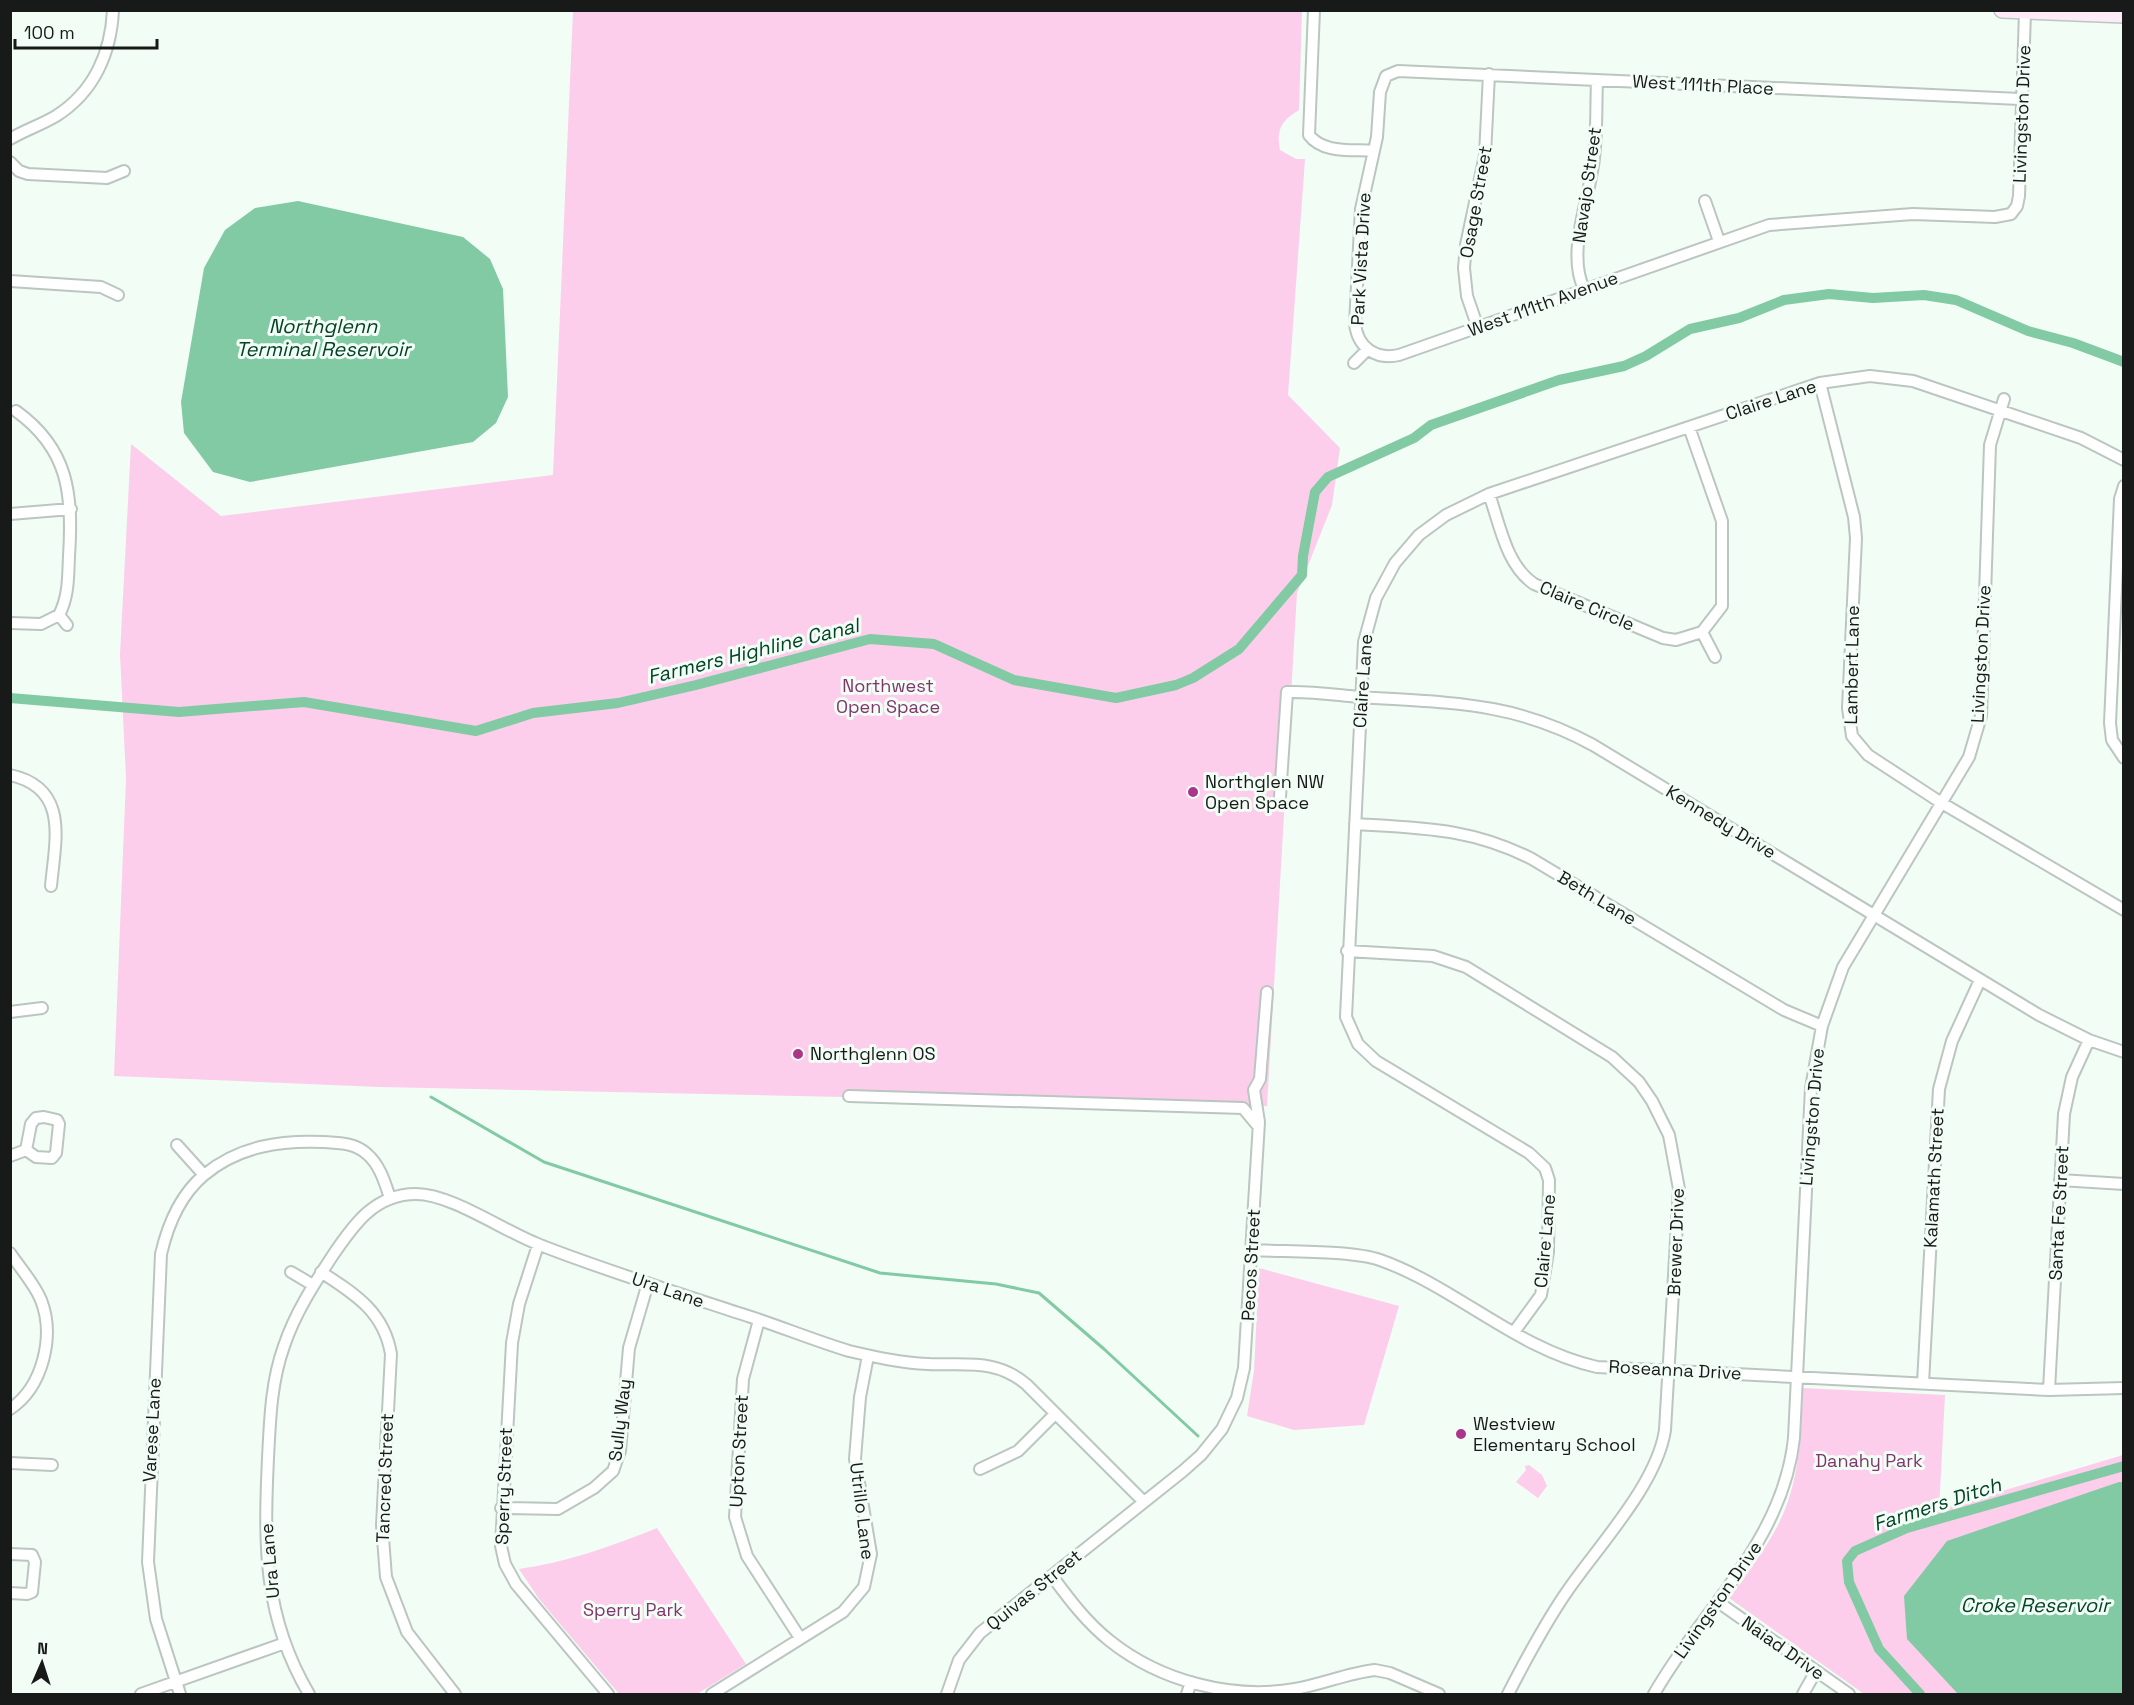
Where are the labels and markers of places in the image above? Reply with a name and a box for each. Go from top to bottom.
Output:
place label: Northglen NW Open Space [1205,770,1324,814]
marker: Northglen NW Open Space [1186,785,1200,799]
place label: Northglenn OS [810,1042,936,1065]
marker: Northglenn OS [791,1047,805,1061]
place label: Westview Elementary School [1473,1412,1636,1456]
marker: Westview Elementary School [1454,1427,1468,1441]

